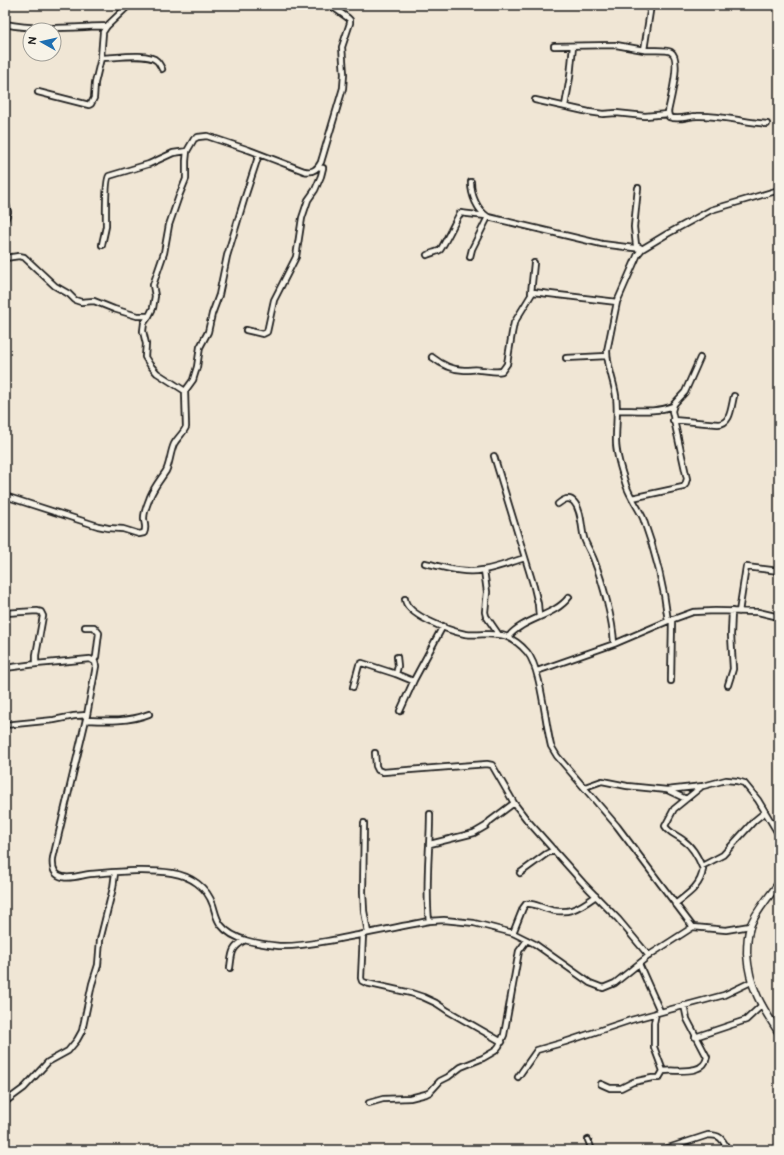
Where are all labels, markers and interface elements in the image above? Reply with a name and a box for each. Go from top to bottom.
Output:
north arrow [22,22,62,62]
text: N [26,36,40,46]

